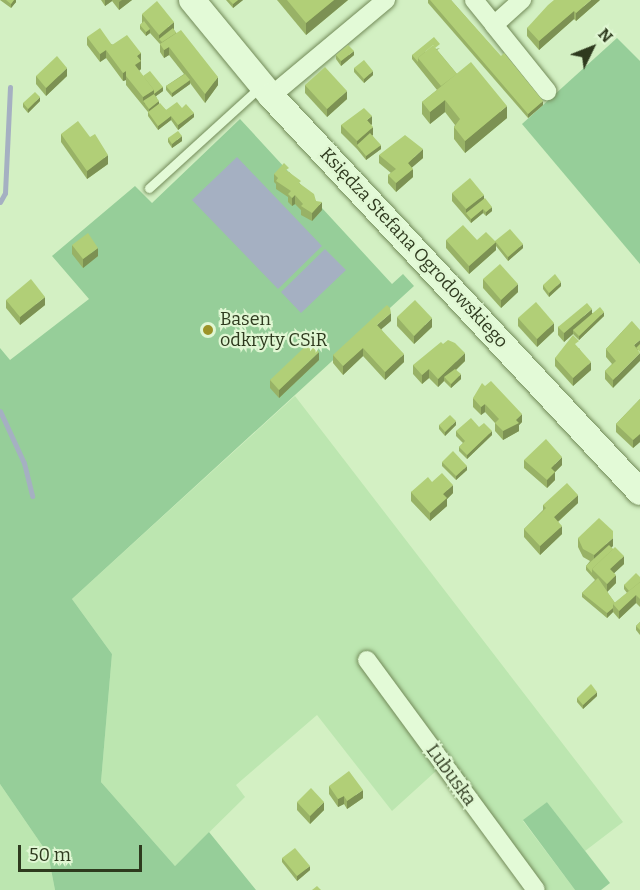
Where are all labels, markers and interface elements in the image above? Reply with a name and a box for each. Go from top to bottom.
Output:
north arrow [562,18,622,78]
text: N [594,24,617,46]
street label: Księdza Stefana Ogrodowskiego [316,144,512,352]
place label: Basen odkryty CSiR [220,309,327,352]
marker: Basen odkryty CSiR [201,323,215,337]
street label: Lubuska [422,740,480,810]
scale bar [21,833,146,871]
text: 50 m [29,844,71,866]

